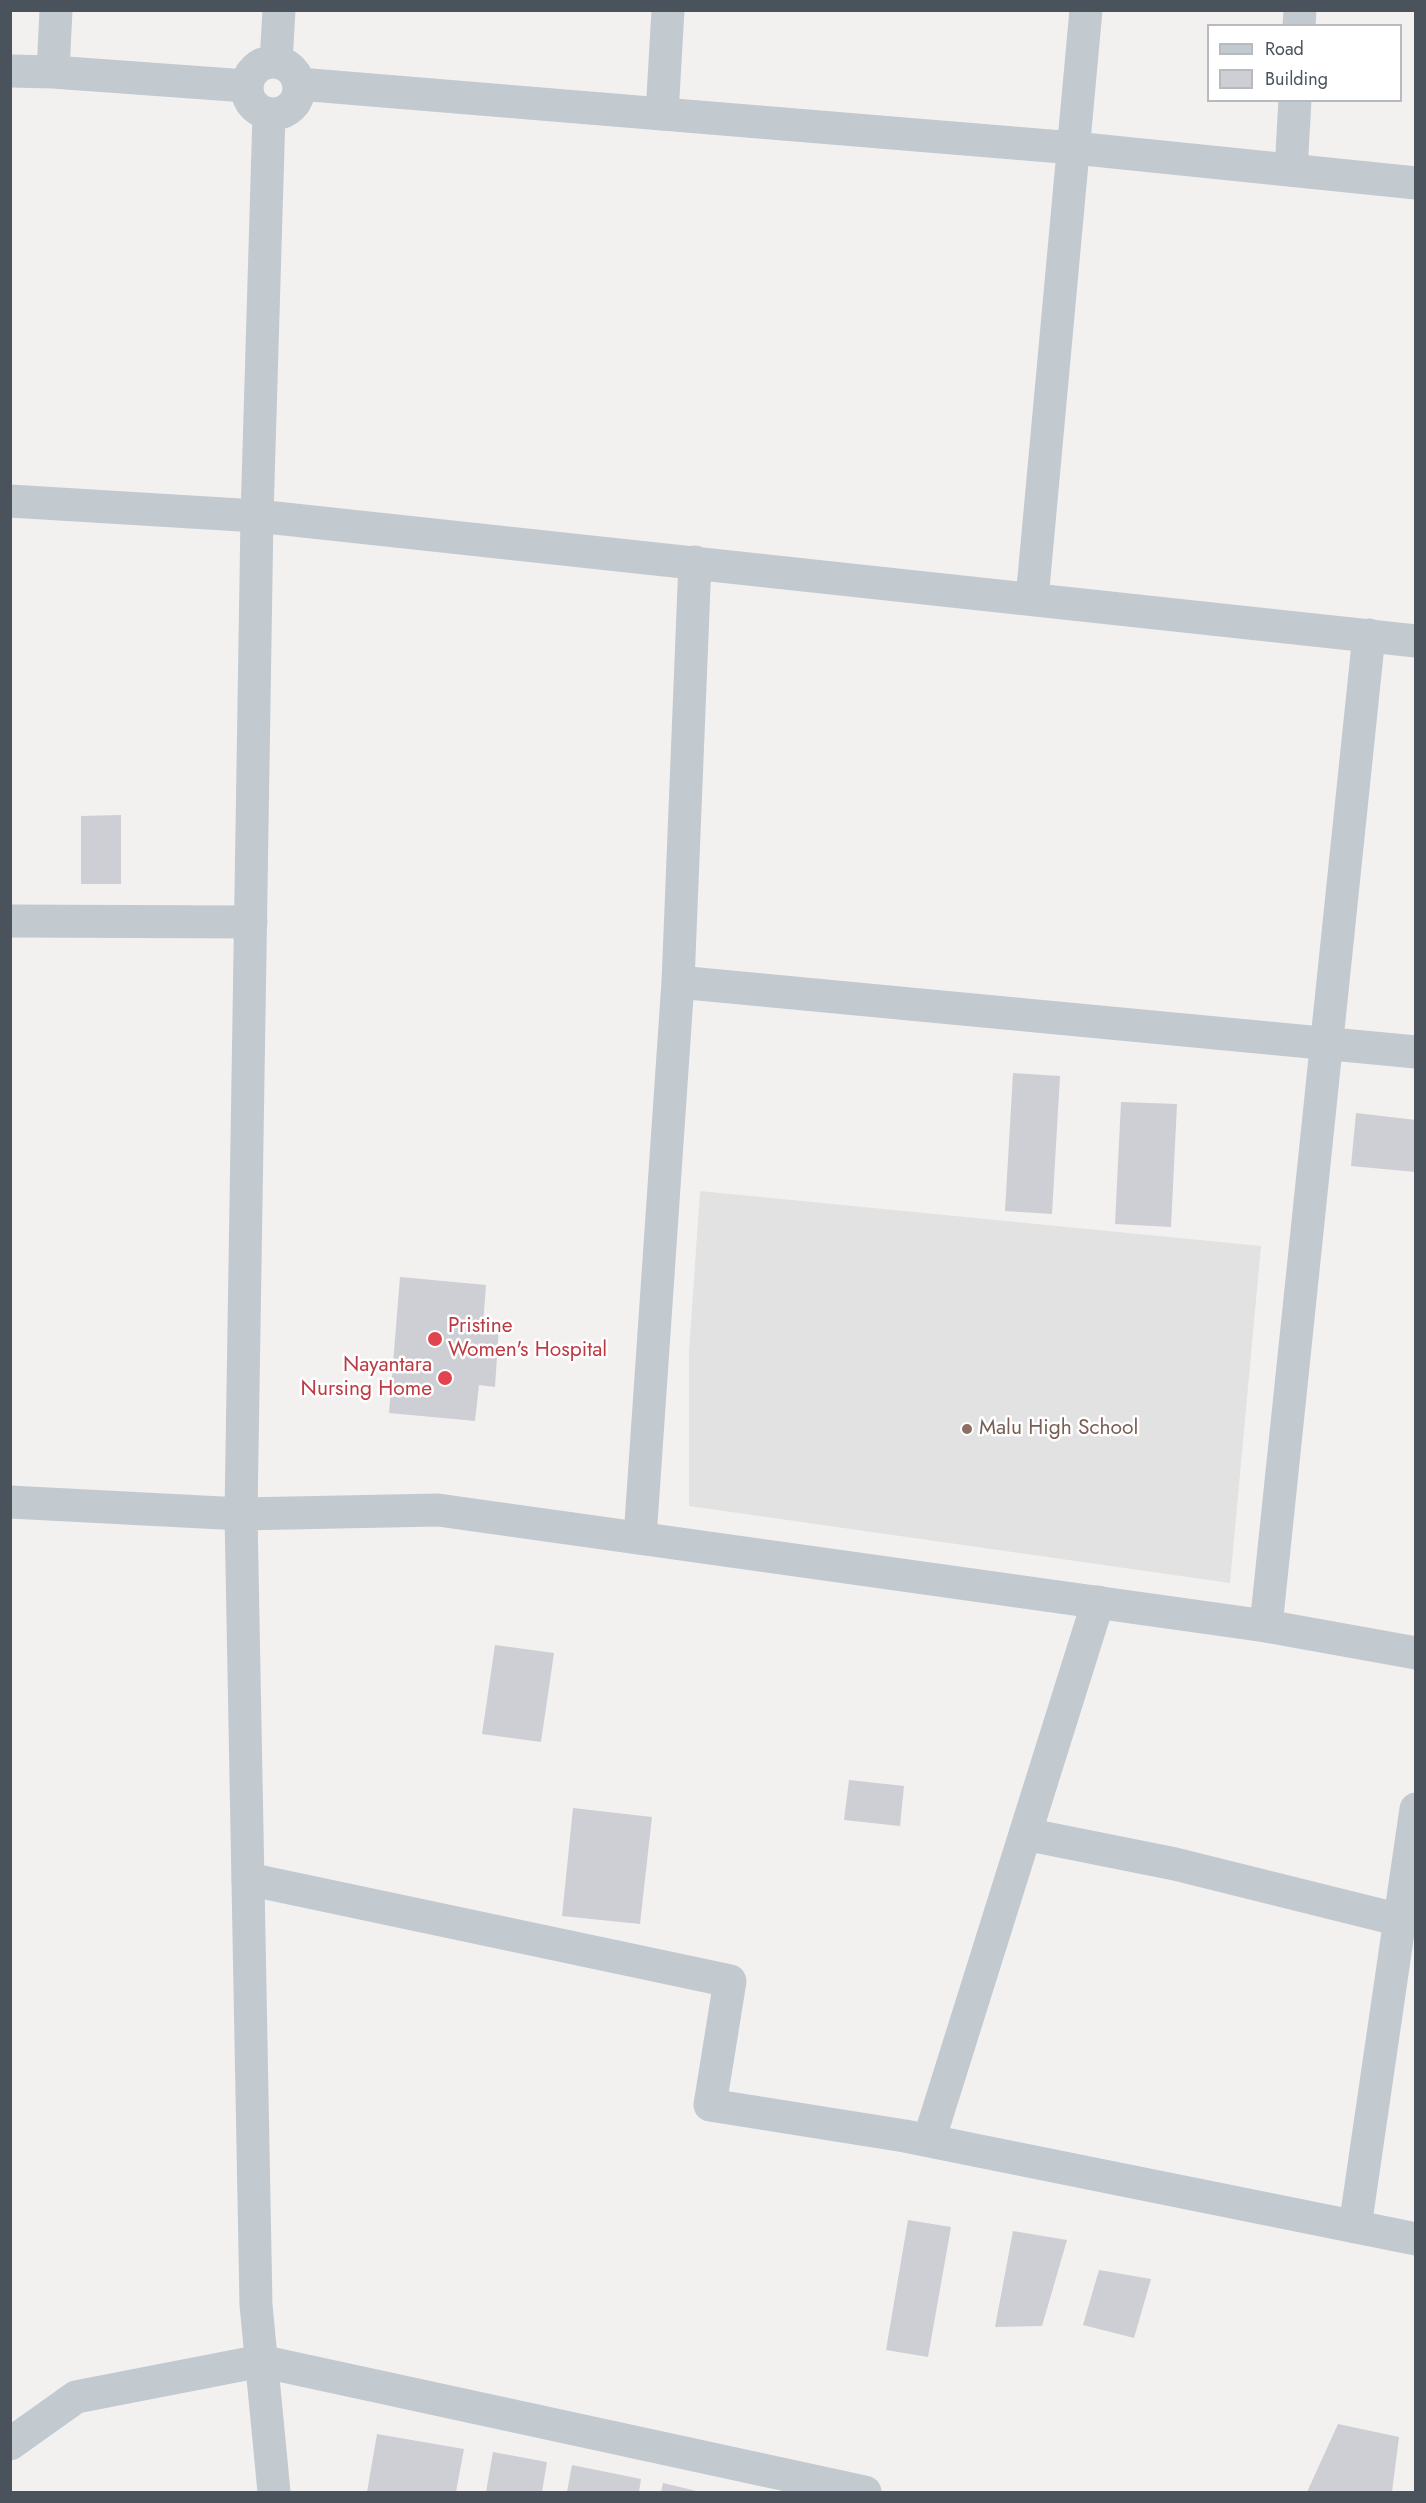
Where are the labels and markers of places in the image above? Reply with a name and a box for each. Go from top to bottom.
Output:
place label: Pristine Women's Hospital [448,1314,607,1364]
marker: Pristine Women's Hospital [426,1330,444,1348]
place label: Nayantara Nursing Home [301,1353,432,1403]
marker: Nayantara Nursing Home [436,1369,454,1387]
place label: Malu High School [979,1416,1138,1442]
marker: Malu High School [960,1422,974,1436]

